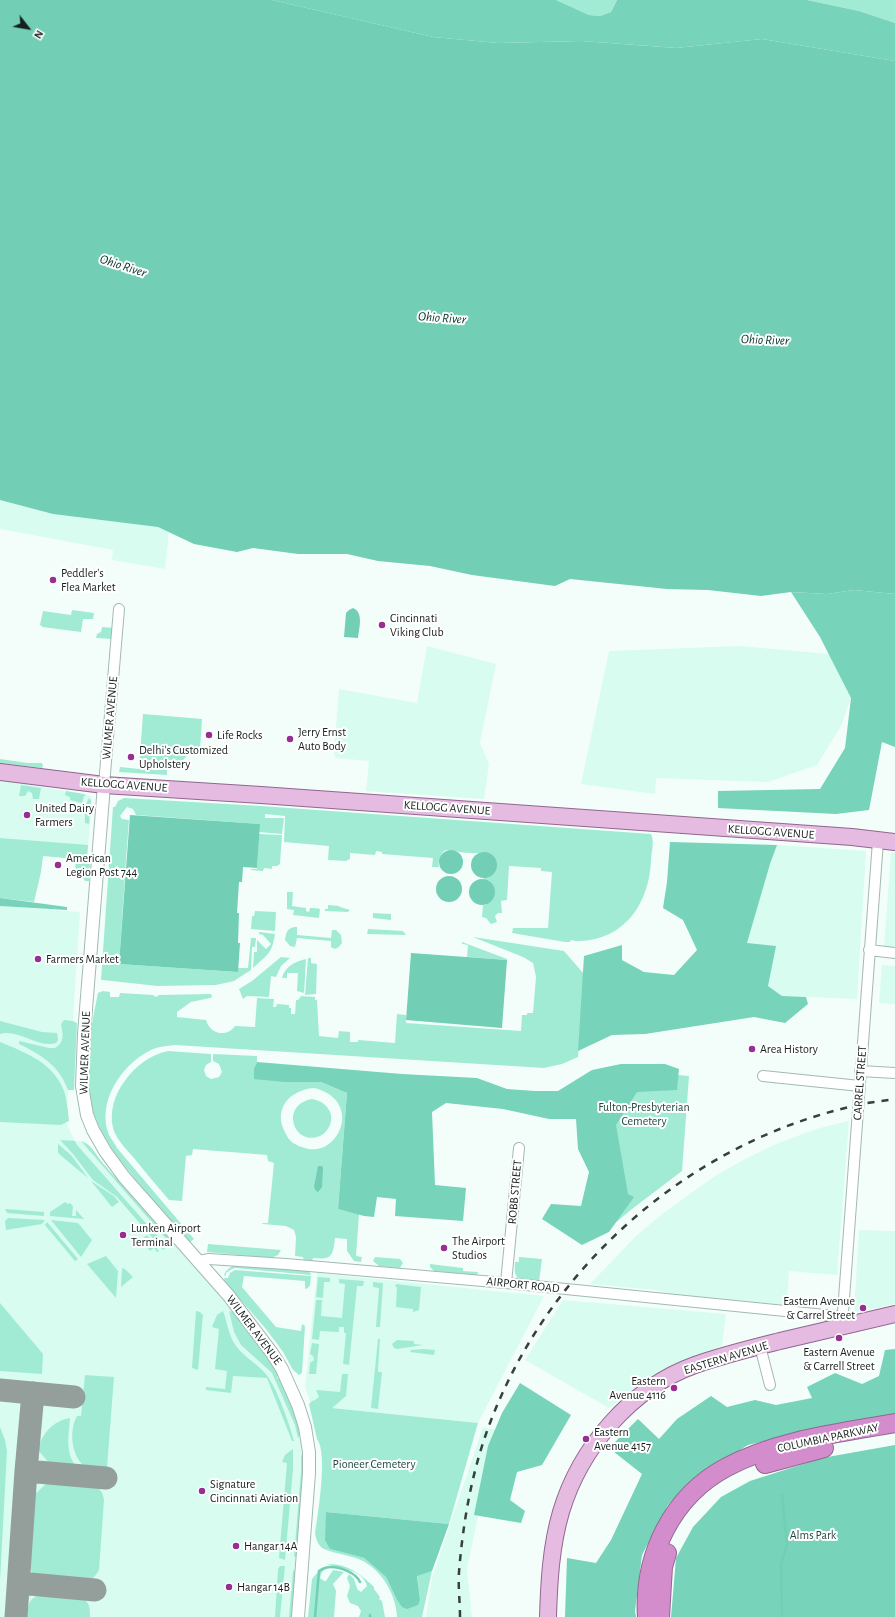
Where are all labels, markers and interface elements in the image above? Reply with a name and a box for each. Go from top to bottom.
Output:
north arrow [8,8,48,48]
text: N [32,28,45,41]
water label: Ohio River [98,251,148,281]
water label: Ohio River [417,309,467,327]
water label: Ohio River [741,331,789,349]
place label: Peddler's Flea Market [61,566,116,594]
marker: Peddler's Flea Market [48,575,58,585]
place label: Cincinnati Viking Club [390,611,444,639]
marker: Cincinnati Viking Club [377,620,387,630]
street label: WILMER AVENUE [99,676,121,760]
place label: Jerry Ernst Auto Body [298,725,346,753]
place label: Life Rocks [217,728,262,742]
marker: Life Rocks [204,730,214,740]
marker: Jerry Ernst Auto Body [285,734,295,744]
place label: Delhi's Customized Upholstery [139,743,228,771]
marker: Delhi's Customized Upholstery [126,752,136,762]
street label: KELLOGG AVENUE [80,775,168,795]
street label: KELLOGG AVENUE [403,798,491,818]
place label: United Dairy Farmers [35,801,94,829]
marker: United Dairy Farmers [22,810,32,820]
street label: KELLOGG AVENUE [727,822,815,842]
place label: American Legion Post 744 [66,851,137,879]
marker: American Legion Post 744 [53,860,63,870]
place label: Farmers Market [46,952,119,966]
marker: Farmers Market [33,954,43,964]
street label: WILMER AVENUE [76,1011,94,1095]
place label: Area History [760,1042,818,1056]
marker: Area History [747,1044,757,1054]
street label: CARREL STREET [850,1045,870,1121]
park label: Fulton-Presbyterian Cemetery [598,1100,690,1128]
street label: ROBB STREET [505,1159,525,1225]
place label: Lunken Airport Terminal [131,1221,200,1249]
marker: Lunken Airport Terminal [118,1230,128,1240]
place label: The Airport Studios [452,1234,505,1262]
marker: The Airport Studios [439,1243,449,1253]
street label: AIRPORT ROAD [486,1274,560,1296]
street label: WILMER AVENUE [223,1292,285,1368]
place label: Eastern Avenue & Carrel Street [783,1294,855,1322]
marker: Eastern Avenue & Carrel Street [858,1303,868,1313]
marker: Eastern Avenue & Carrell Street [834,1333,844,1343]
street label: EASTERN AVENUE [682,1338,770,1378]
place label: Eastern Avenue & Carrell Street [803,1345,875,1373]
place label: Eastern Avenue 4116 [609,1374,666,1402]
marker: Eastern Avenue 4116 [669,1383,679,1393]
street label: COLUMBIA PARKWAY [776,1420,880,1456]
place label: Eastern Avenue 4157 [594,1425,651,1453]
marker: Eastern Avenue 4157 [581,1434,591,1444]
park label: Pioneer Cemetery [332,1457,416,1471]
place label: Signature Cincinnati Aviation [210,1477,298,1505]
marker: Signature Cincinnati Aviation [197,1486,207,1496]
park label: Alms Park [790,1528,836,1542]
place label: Hangar 14A [244,1539,297,1553]
marker: Hangar 14A [231,1541,241,1551]
place label: Hangar 14B [237,1580,290,1594]
marker: Hangar 14B [224,1582,234,1592]

